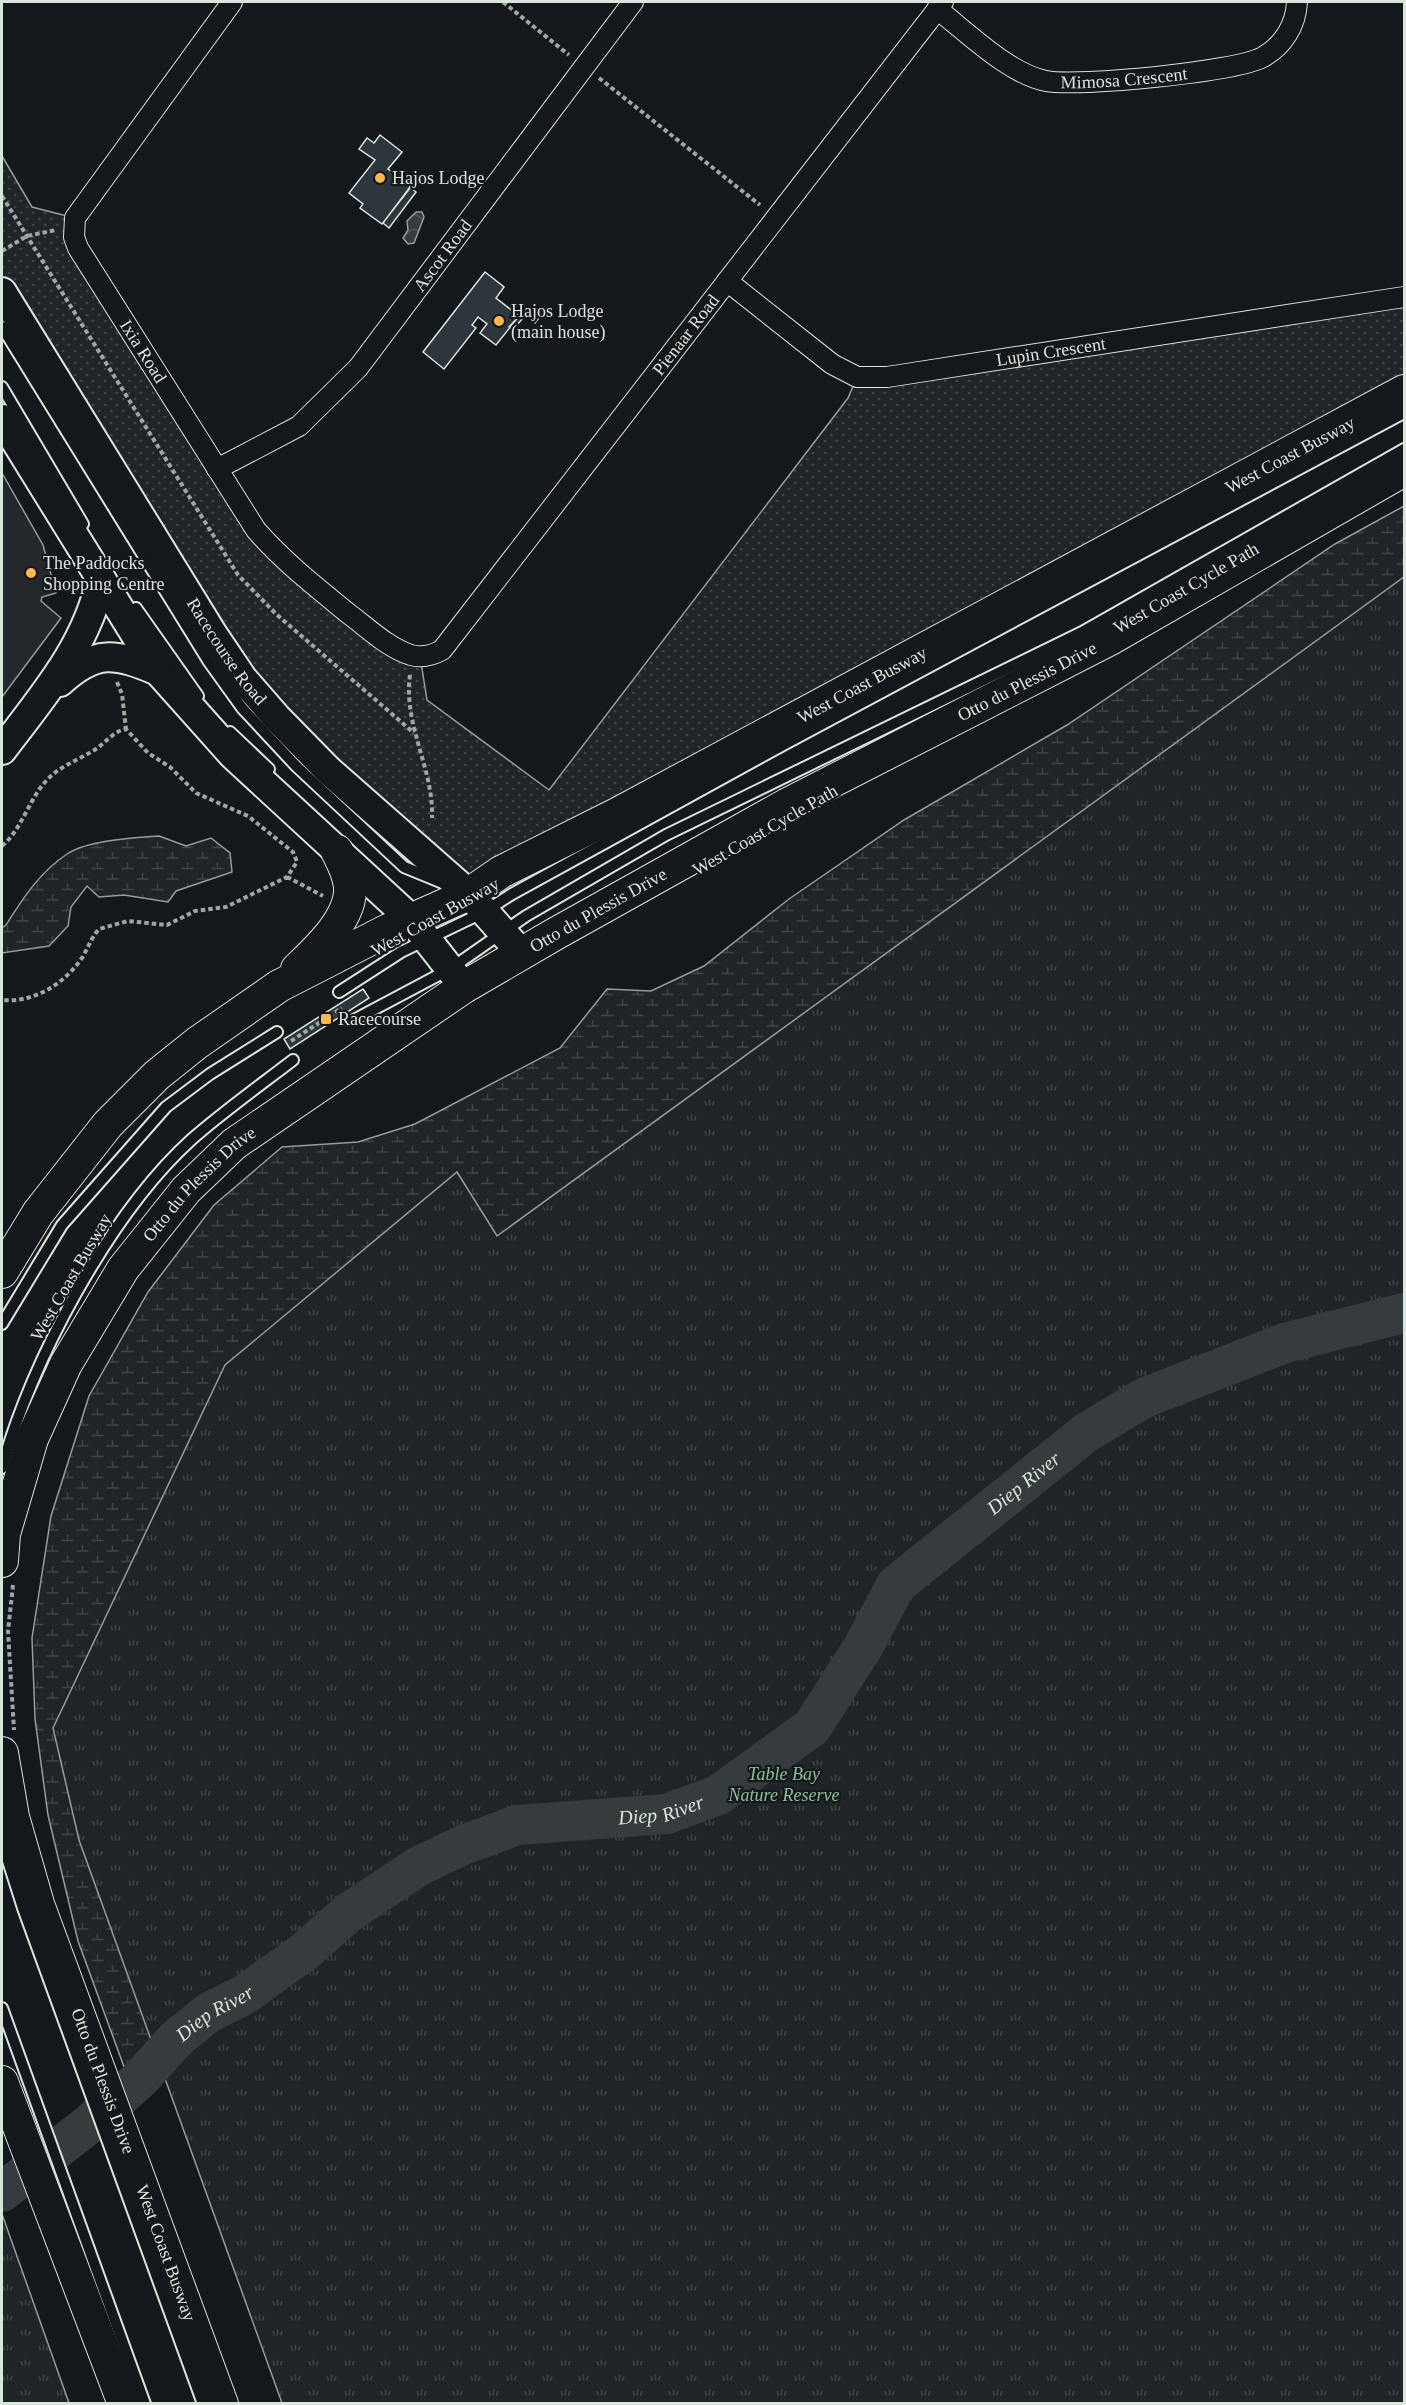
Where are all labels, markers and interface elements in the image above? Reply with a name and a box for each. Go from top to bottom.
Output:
street label: Mimosa Crescent [1061,63,1188,92]
place label: Hajos Lodge [392,168,484,188]
marker: Hajos Lodge [373,171,387,185]
street label: Ascot Road [409,216,476,295]
street label: Pienaar Road [648,291,723,379]
place label: Hajos Lodge (main house) [511,301,605,343]
marker: Hajos Lodge (main house) [492,314,506,328]
street label: Ixia Road [116,316,171,387]
street label: Lupin Crescent [995,333,1107,370]
street label: West Coast Busway [1222,412,1358,498]
street label: West Coast Cycle Path [1110,538,1262,638]
place label: The Paddocks Shopping Centre [43,553,165,594]
marker: The Paddocks Shopping Centre [24,566,38,580]
street label: Racecourse Road [183,594,271,709]
street label: Otto du Plessis Drive [954,638,1100,725]
street label: West Coast Busway [794,642,930,728]
street label: West Coast Cycle Path [689,780,841,880]
street label: Otto du Plessis Drive [526,864,670,956]
street label: West Coast Busway [367,873,503,961]
place label: Racecourse [338,1009,421,1029]
marker: Racecourse [319,1012,333,1026]
street label: Otto du Plessis Drive [139,1122,259,1246]
street label: West Coast Busway [26,1210,116,1344]
water label: Diep River [982,1447,1064,1519]
park label: Table Bay Nature Reserve [728,1764,839,1805]
water label: Diep River [616,1790,707,1829]
water label: Diep River [171,1981,258,2046]
street label: Otto du Plessis Drive [67,2005,139,2156]
street label: West Coast Busway [132,2182,200,2324]

